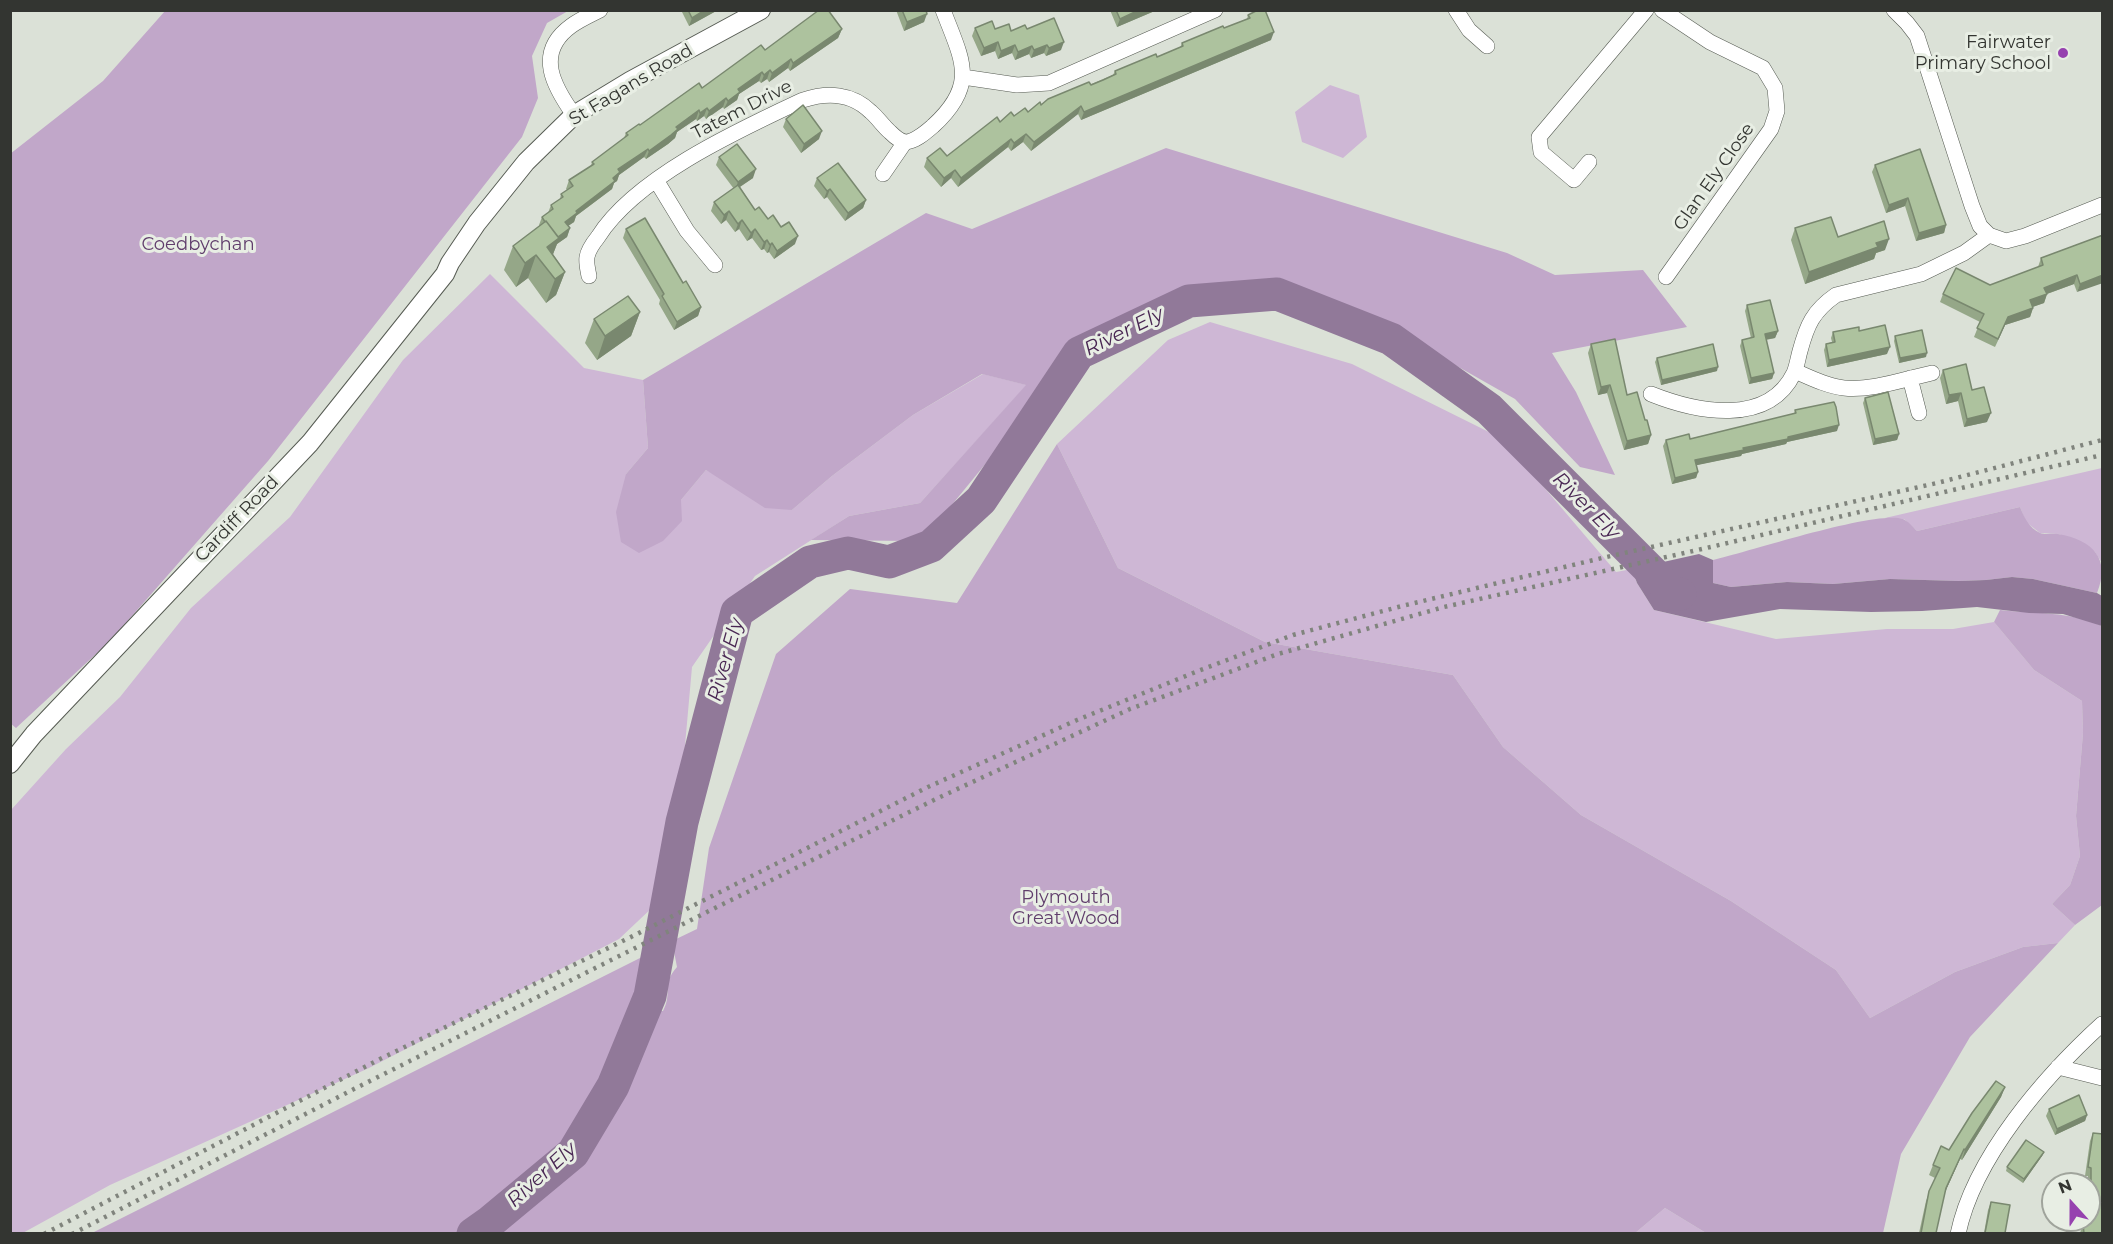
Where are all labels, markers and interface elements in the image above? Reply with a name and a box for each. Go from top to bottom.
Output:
place label: Fairwater Primary School [1915,32,2051,74]
street label: St Fagans Road [565,40,697,130]
marker: Fairwater Primary School [2056,46,2070,60]
street label: Tatem Drive [688,76,796,144]
street label: Glan Ely Close [1669,119,1759,235]
park label: Coedbychan [141,234,255,256]
water label: River Ely [1080,303,1168,361]
water label: River Ely [1547,467,1625,545]
street label: Cardiff Road [191,471,283,567]
water label: River Ely [703,616,749,704]
park label: Plymouth Great Wood [1012,887,1120,930]
water label: River Ely [502,1138,582,1212]
north arrow [2041,1172,2101,1232]
text: N [2056,1175,2075,1198]

